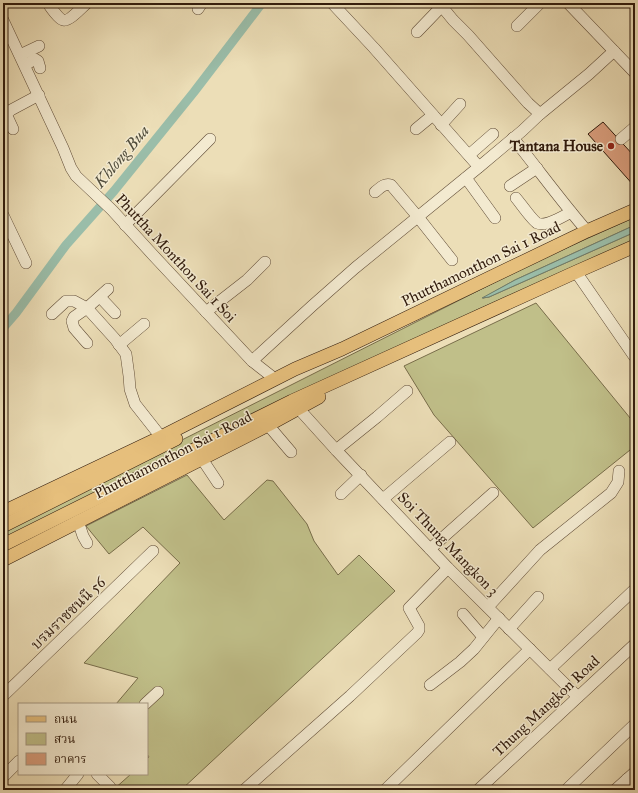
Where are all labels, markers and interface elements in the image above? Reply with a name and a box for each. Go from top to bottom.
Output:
water label: Khlong Bua [89,121,153,192]
place label: Tantana House [509,137,604,155]
marker: Tantana House [606,141,616,151]
street label: Phuttha Monthon Sai 1 Soi [112,190,240,326]
street label: Phutthamonthon Sai 1 Road [399,217,564,310]
street label: Phutthamonthon Sai 1 Road [91,407,255,503]
street label: Soi Thung Mangkon 3 [394,488,502,600]
street label: บรมราชชนนี 56 [27,572,110,653]
street label: Thung Mangkon Road [489,652,604,760]
legend [18,703,148,775]
text: ถนน [54,712,77,726]
text: สวน [54,732,76,746]
text: อาคาร [54,752,86,766]

